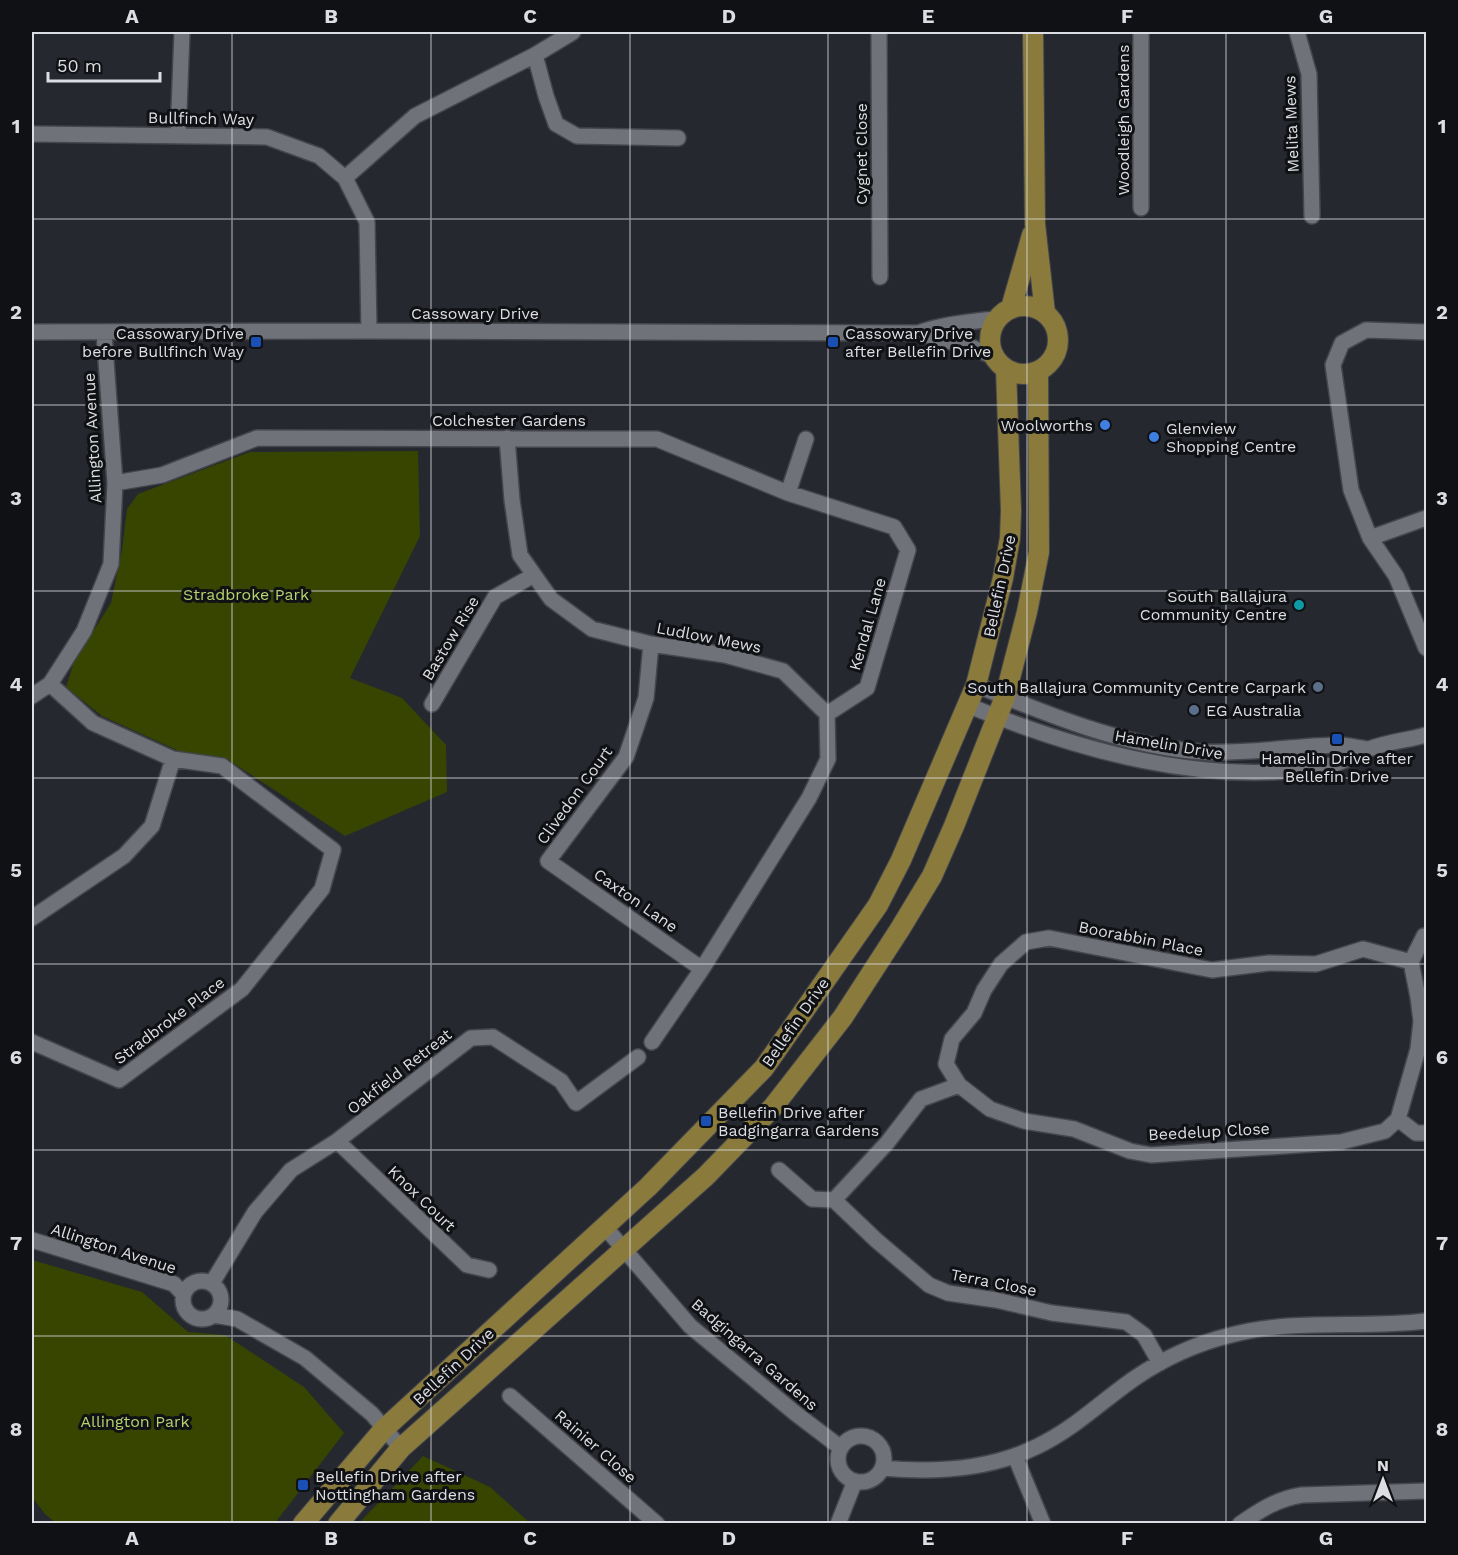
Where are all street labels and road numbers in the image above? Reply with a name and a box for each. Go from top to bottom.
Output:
street label: Woodleigh Gardens [1114,45,1133,195]
street label: Melita Mews [1280,75,1303,173]
street label: Cygnet Close [852,103,871,205]
street label: Bullfinch Way [148,108,255,129]
street label: Cassowary Drive [411,304,539,323]
street label: Allington Avenue [80,372,105,504]
street label: Colchester Gardens [432,411,586,430]
street label: Bellefin Drive [979,533,1020,639]
street label: Kendal Lane [845,576,890,673]
street label: Bastow Rise [418,593,483,684]
street label: Ludlow Mews [655,618,763,657]
street label: Hamelin Drive [1113,726,1224,763]
street label: Clivedon Court [533,743,616,848]
street label: Caxton Lane [590,865,681,936]
street label: Boorabbin Place [1077,917,1205,960]
street label: Stradbroke Place [110,973,228,1068]
street label: Bellefin Drive [758,974,833,1070]
street label: Oakfield Retreat [343,1025,456,1118]
street label: Beedelup Close [1148,1119,1270,1144]
street label: Knox Court [384,1161,460,1235]
street label: Allington Avenue [49,1219,179,1278]
street label: Terra Close [949,1265,1039,1300]
street label: Badgingarra Gardens [688,1294,822,1414]
street label: Bellefin Drive [409,1324,498,1409]
street label: Rainier Close [551,1406,640,1487]

